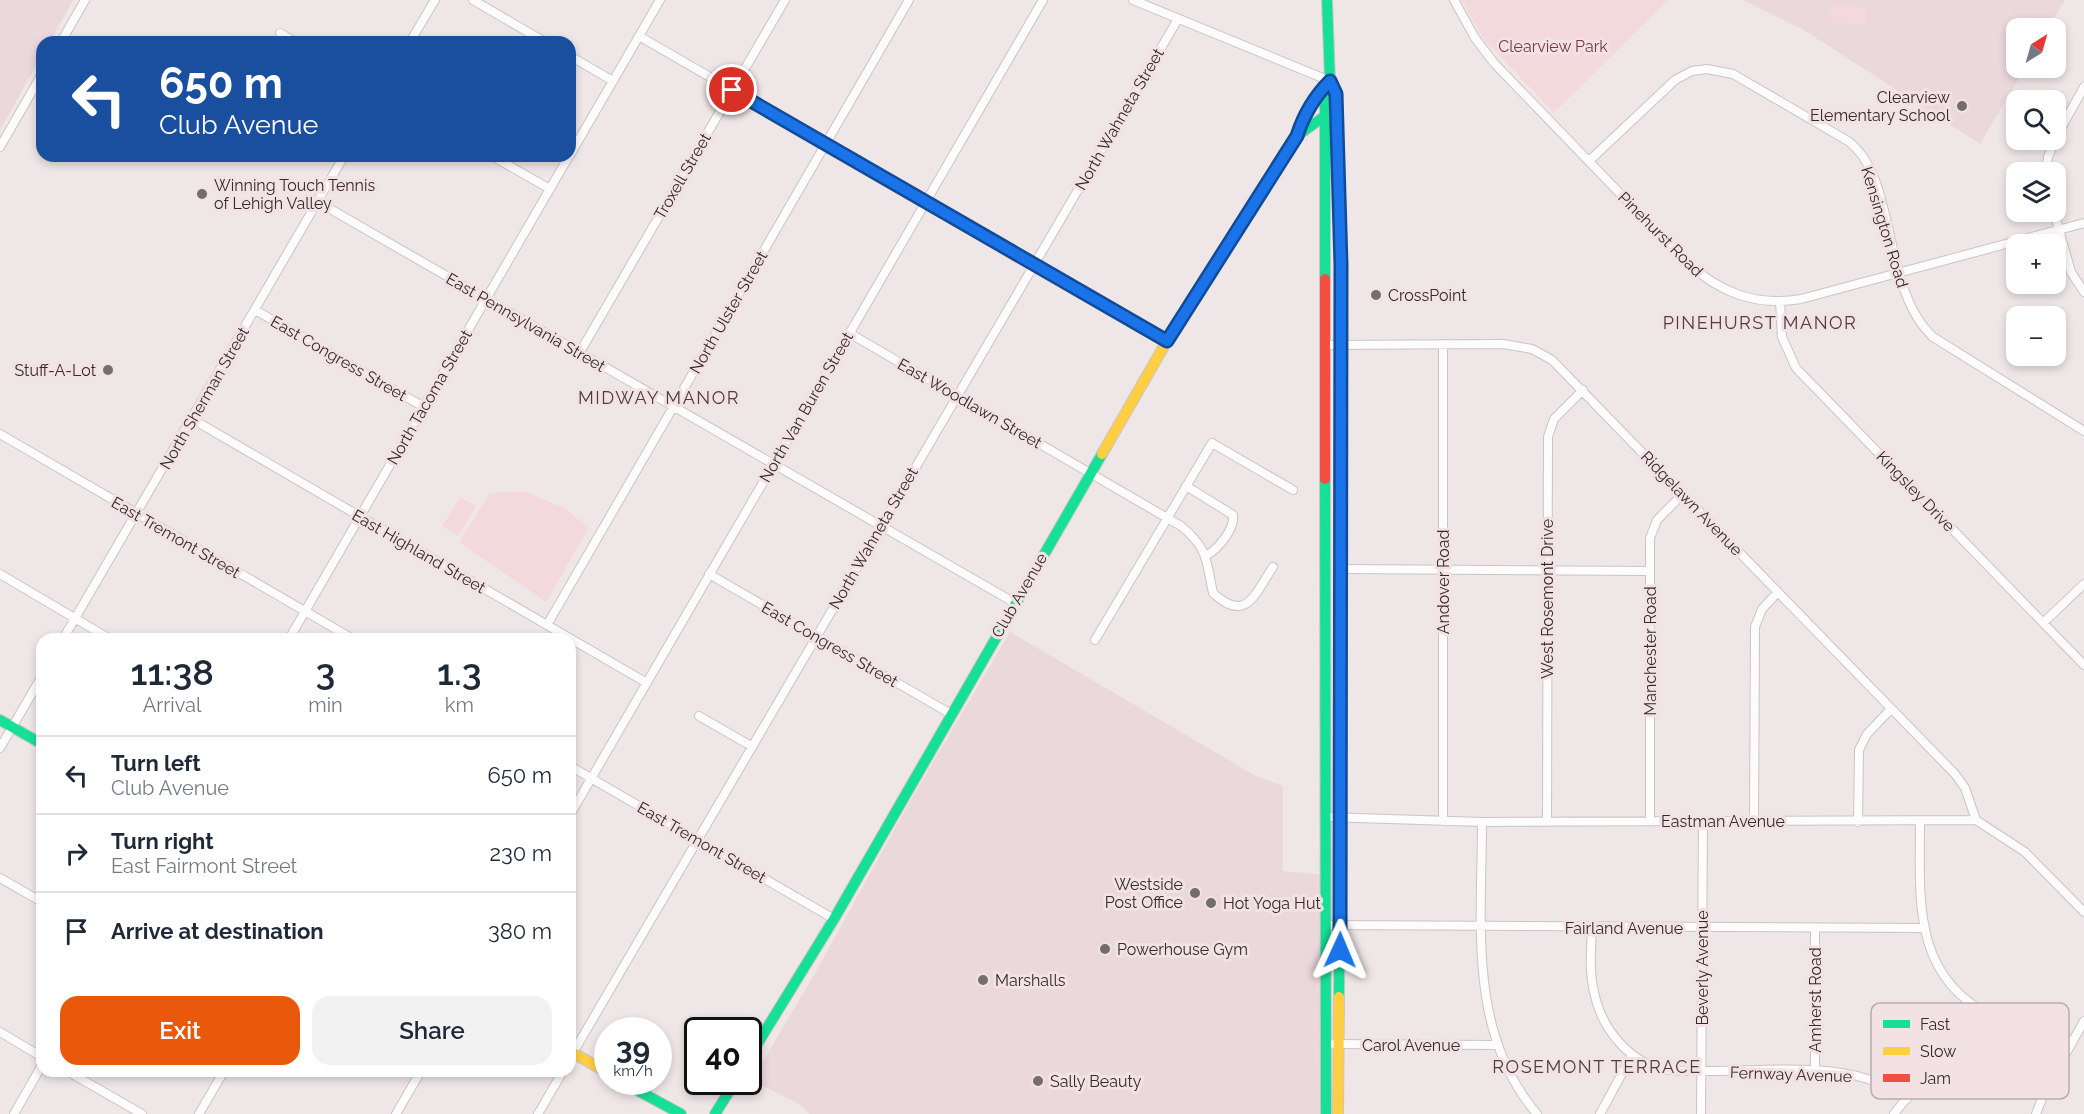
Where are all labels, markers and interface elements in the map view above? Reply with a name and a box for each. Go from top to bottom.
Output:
north arrow [2006,18,2066,78]
map controls [2006,18,2066,366]
park label: Clearview Park [1498,37,1608,56]
street label: North Wahneta Street [1071,44,1168,194]
text: 650 m [159,59,283,108]
icon: left [60,60,138,138]
pin [706,64,757,115]
icon: arrive [715,73,748,106]
place label: Clearview Elementary School [1810,88,1951,125]
button: search [2006,90,2066,150]
marker: Clearview Elementary School [1955,99,1969,113]
text: Club Avenue [159,109,318,140]
street label: Troxell Street [650,129,715,223]
button: layers [2006,162,2066,222]
street label: Kensington Road [1857,164,1912,290]
place label: Winning Touch Tennis of Lehigh Valley [214,176,375,213]
marker: Winning Touch Tennis of Lehigh Valley [195,187,209,201]
street label: Pinehurst Road [1614,188,1707,281]
button: + [2006,234,2066,294]
street label: North Ulster Street [686,247,772,377]
street label: East Pennsylvania Street [443,269,609,376]
place label: CrossPoint [1388,286,1467,305]
marker: CrossPoint [1369,288,1383,302]
button: − [2006,306,2066,366]
street label: East Congress Street [267,312,411,405]
district label: PINEHURST MANOR [1663,312,1857,333]
street label: North Sherman Street [156,323,253,473]
street label: North Tacoma Street [383,326,476,468]
street label: North Van Buren Street [756,328,858,486]
street label: East Woodlawn Street [894,354,1046,453]
place label: Stuff-A-Lot [15,361,97,380]
marker: Stuff-A-Lot [101,363,115,377]
district label: MIDWAY MANOR [578,387,740,408]
street label: Ridgelawn Avenue [1637,447,1746,560]
street label: Kingsley Drive [1872,447,1959,536]
street label: North Wahneta Street [825,463,922,613]
street label: East Tremont Street [108,493,244,582]
street label: East Highland Street [349,505,489,598]
street label: West Rosemont Drive [1538,519,1557,679]
street label: Andover Road [1434,530,1453,634]
street label: Club Avenue [988,550,1051,641]
street label: Manchester Road [1641,586,1660,716]
street label: East Congress Street [758,598,902,691]
text: 11:38 [130,651,214,693]
text: 3 [316,651,335,693]
text: 1.3 [437,651,482,693]
text: Arrival [143,693,201,717]
text: min [308,693,343,717]
text: km [445,693,474,717]
text: Turn left [111,750,201,776]
icon: left [60,759,93,792]
text: 650 m [487,762,552,788]
text: Club Avenue [111,776,229,800]
street label: East Tremont Street [634,798,770,887]
street label: Eastman Avenue [1661,812,1785,831]
text: Turn right [111,828,214,854]
icon: right [60,837,93,870]
text: 230 m [489,840,552,866]
text: East Fairmont Street [111,854,297,878]
place label: Westside Post Office [1105,875,1183,912]
marker: Westside Post Office [1188,886,1202,900]
place label: Hot Yoga Hut [1223,894,1321,913]
marker: Hot Yoga Hut [1204,896,1218,910]
street label: Beverly Avenue [1693,910,1712,1026]
icon: arrive [60,915,93,948]
text: Arrive at destination [111,918,324,944]
text: 380 m [488,918,552,944]
position arrow [1308,918,1372,982]
street label: Fairland Avenue [1565,919,1683,938]
place label: Powerhouse Gym [1117,940,1248,959]
marker: Powerhouse Gym [1098,942,1112,956]
street label: Amherst Road [1806,947,1825,1053]
place label: Marshalls [995,971,1066,990]
marker: Marshalls [976,973,990,987]
button: Exit [60,996,300,1065]
button: Share [312,996,552,1065]
legend [1871,1003,2069,1099]
text: Fast [1920,1015,1951,1034]
speed limit sign: 40 [684,1017,762,1095]
text: 39 [616,1031,650,1066]
street label: Carol Avenue [1362,1036,1460,1055]
text: Slow [1920,1042,1956,1061]
district label: ROSEMONT TERRACE [1492,1056,1702,1077]
text: km/h [613,1062,653,1080]
street label: Fernway Avenue [1730,1063,1852,1086]
text: Jam [1920,1069,1951,1088]
place label: Sally Beauty [1050,1072,1142,1091]
marker: Sally Beauty [1031,1074,1045,1088]

